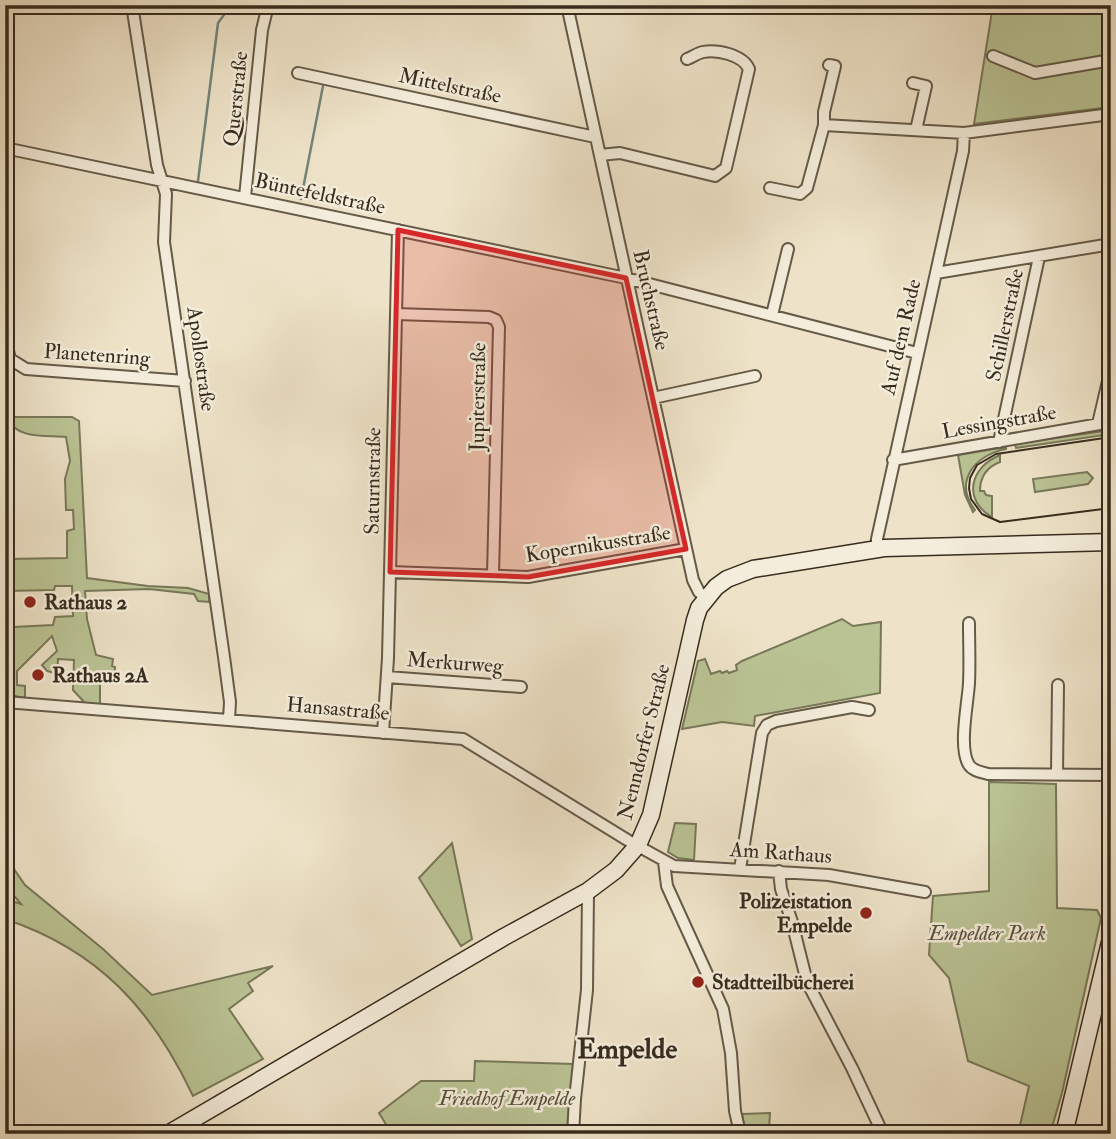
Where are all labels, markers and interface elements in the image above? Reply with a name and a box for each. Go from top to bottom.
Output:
street label: Querstraße [218,50,254,148]
street label: Mittelstraße [396,62,504,110]
street label: Büntefeldstraße [252,167,388,221]
street label: Bruchstraße [626,247,676,353]
street label: Schillerstraße [980,266,1030,384]
street label: Auf dem Rade [874,276,927,398]
street label: Apollostraße [180,304,222,413]
street label: Planetenring [43,338,152,372]
street label: Jupiterstraße [464,342,492,453]
street label: Lessingstraße [940,399,1059,445]
street label: Saturnstraße [359,427,387,535]
street label: Kopernikusstraße [523,519,673,569]
place label: Rathaus 2 [44,589,128,616]
marker: Rathaus 2 [22,594,38,610]
street label: Merkurweg [406,646,505,680]
street label: Nenndorfer Straße [612,661,676,823]
place label: Rathaus 2A [52,662,149,689]
marker: Rathaus 2A [30,667,46,683]
street label: Hansastraße [285,691,391,727]
street label: Am Rathaus [728,836,833,870]
place label: Polizeistation Empelde [739,888,852,939]
marker: Polizeistation Empelde [858,905,874,921]
park label: Empelder Park [926,920,1046,947]
place label: Stadtteilbücherei [712,969,855,996]
marker: Stadtteilbücherei [690,974,706,990]
district label: Empelde [577,1032,677,1067]
park label: Friedhof Empelde [438,1085,576,1112]

